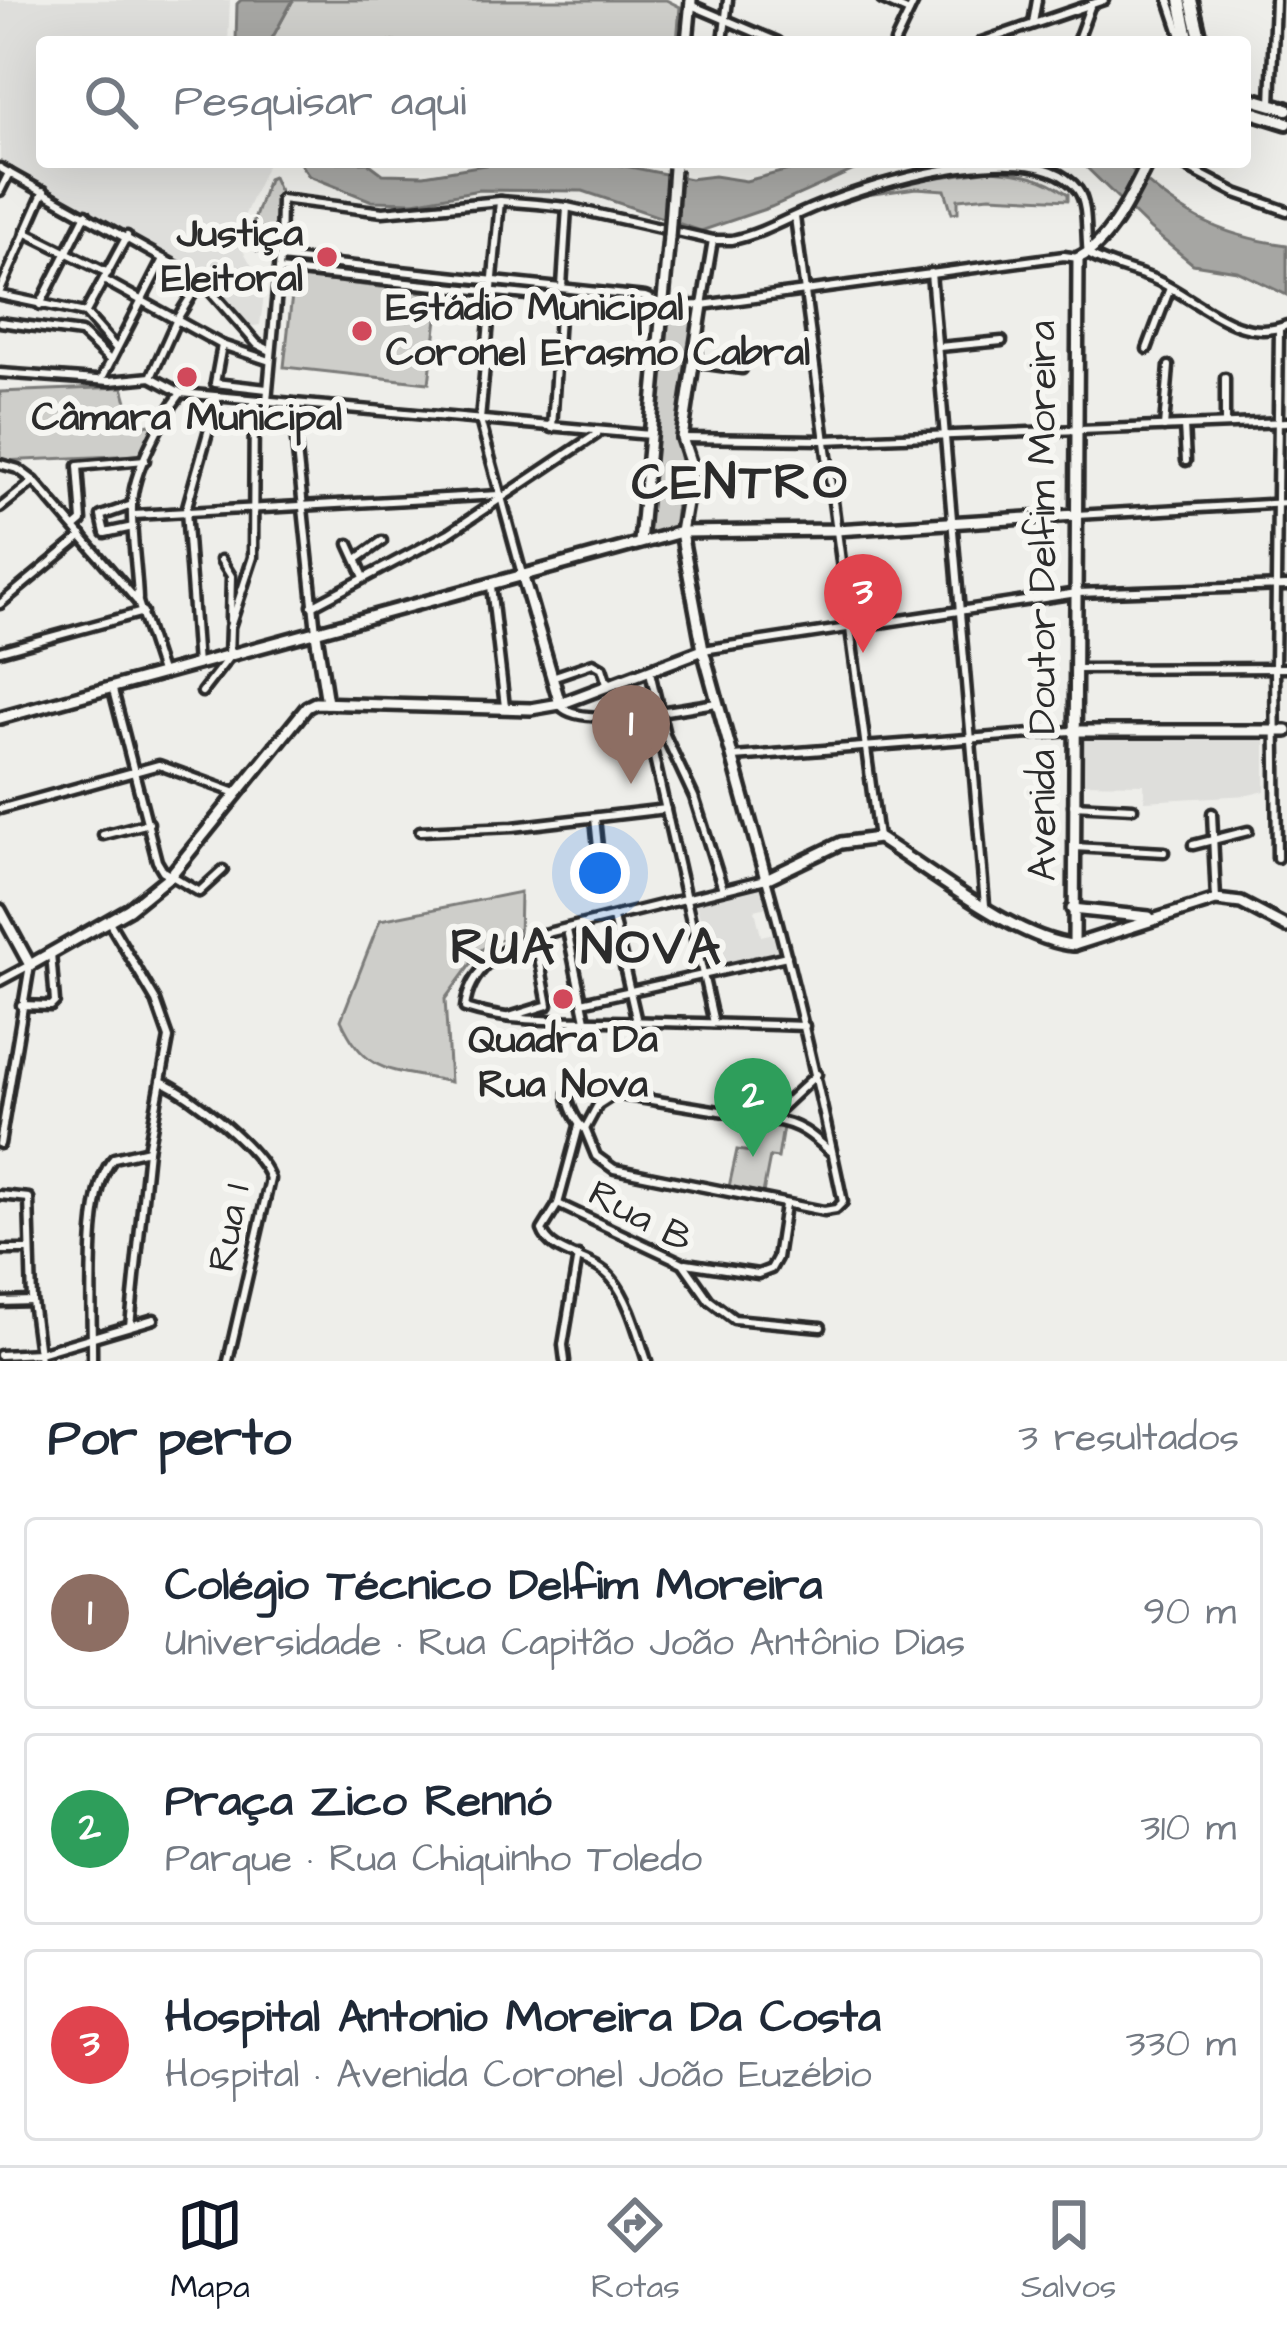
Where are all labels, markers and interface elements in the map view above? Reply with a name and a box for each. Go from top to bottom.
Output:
search box [36,36,1251,168]
icon: search [78,69,144,135]
text: Pesquisar aqui [174,71,466,133]
place label: Justiça Eleitoral [162,208,303,307]
marker: Justiça Eleitoral [314,244,340,270]
place label: Estádio Municipal Coronel Erasmo Cabral [386,282,810,381]
marker: Estádio Municipal Coronel Erasmo Cabral [349,318,375,344]
street label: Avenida Doutor Delfim Moreira [1017,321,1071,881]
marker: Câmara Municipal [174,364,200,390]
place label: Câmara Municipal [32,392,342,446]
district label: CENTRO [632,448,850,519]
pin: 3 [824,554,902,653]
pin: 1 [592,685,670,784]
your location [570,843,630,903]
district label: RUA NOVA [451,913,723,984]
marker: Quadra Da Rua Nova [550,986,576,1012]
place label: Quadra Da Rua Nova [468,1014,658,1113]
pin: 2 [714,1058,792,1157]
street label: Rua B [578,1167,702,1267]
street label: Rua 1 [195,1180,265,1276]
text: Por perto [48,1404,291,1475]
text: 3 resultados [1018,1412,1239,1466]
text: Colégio Técnico Delfim Moreira [165,1555,822,1617]
text: 1 [88,1586,93,1640]
text: 90 m [1143,1586,1236,1640]
text: Universidade · Rua Capitão João Antônio Dias [165,1617,965,1671]
text: Praça Zico Rennó [165,1771,551,1833]
text: 2 [79,1802,101,1856]
text: 310 m [1141,1802,1236,1856]
text: Parque · Rua Chiquinho Toledo [165,1833,702,1887]
text: Hospital Antonio Moreira Da Costa [165,1987,881,2049]
text: 3 [80,2018,100,2072]
text: 330 m [1126,2018,1236,2072]
text: Hospital · Avenida Coronel João Euzébio [165,2049,872,2103]
tab: Mapa [171,2192,250,2310]
tab: Rotas [591,2192,680,2310]
tab: Salvos [1021,2192,1116,2310]

